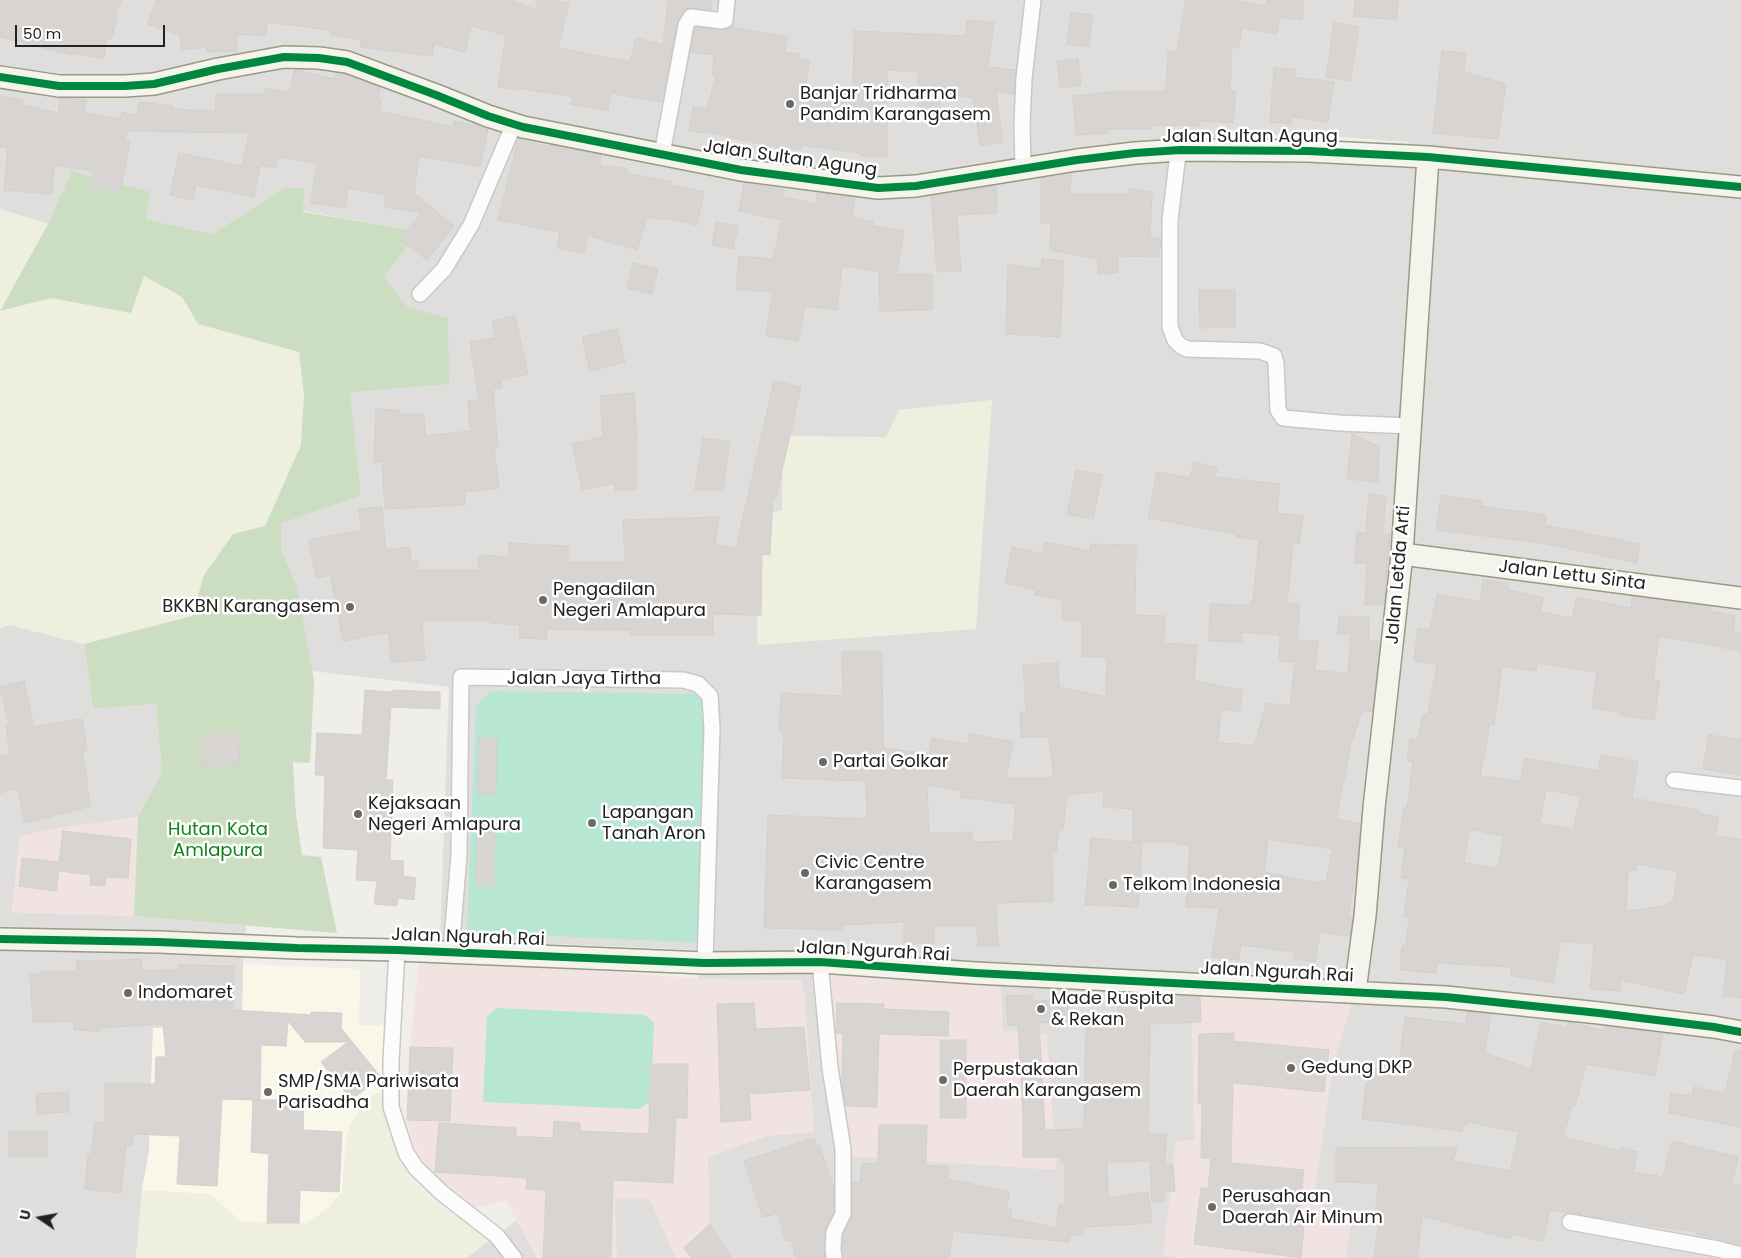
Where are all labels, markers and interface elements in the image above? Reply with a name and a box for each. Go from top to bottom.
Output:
scale bar [18,15,168,47]
text: 50 m [23,23,61,44]
place label: Banjar Tridharma Pandim Karangasem [800,83,991,126]
marker: Banjar Tridharma Pandim Karangasem [784,98,796,110]
street label: Jalan Sultan Agung [1162,126,1338,148]
street label: Jalan Sultan Agung [702,136,878,182]
street label: Jalan Letda Arti [1382,505,1416,645]
street label: Jalan Lettu Sinta [1497,556,1647,596]
place label: Pengadilan Negeri Amlapura [553,579,706,622]
marker: Pengadilan Negeri Amlapura [537,594,549,606]
place label: BKKBN Karangasem [162,596,340,618]
marker: BKKBN Karangasem [344,601,356,613]
street label: Jalan Jaya Tirtha [507,668,661,690]
place label: Partai Golkar [833,751,948,773]
marker: Partai Golkar [817,756,829,768]
place label: Kejaksaan Negeri Amlapura [368,793,521,836]
place label: Lapangan Tanah Aron [602,802,706,844]
marker: Kejaksaan Negeri Amlapura [352,808,364,820]
marker: Lapangan Tanah Aron [586,817,598,829]
park label: Hutan Kota Amlapura [168,819,268,862]
place label: Civic Centre Karangasem [815,852,932,894]
marker: Civic Centre Karangasem [799,867,811,879]
place label: Telkom Indonesia [1123,874,1281,896]
marker: Telkom Indonesia [1107,879,1119,891]
street label: Jalan Ngurah Rai [391,925,545,951]
street label: Jalan Ngurah Rai [796,937,950,967]
street label: Jalan Ngurah Rai [1200,958,1354,988]
place label: Indomaret [138,982,233,1004]
marker: Indomaret [122,987,134,999]
place label: Made Ruspita & Rekan [1051,988,1174,1030]
marker: Made Ruspita & Rekan [1035,1003,1047,1015]
place label: Gedung DKP [1301,1057,1412,1079]
place label: Perpustakaan Daerah Karangasem [953,1059,1141,1102]
marker: Gedung DKP [1285,1062,1297,1074]
place label: SMP/SMA Pariwisata Parisadha [278,1071,459,1114]
marker: Perpustakaan Daerah Karangasem [937,1074,949,1086]
marker: SMP/SMA Pariwisata Parisadha [262,1086,274,1098]
place label: Perusahaan Daerah Air Minum [1222,1186,1383,1228]
north arrow [15,1193,65,1243]
marker: Perusahaan Daerah Air Minum [1206,1201,1218,1213]
text: U [15,1208,36,1222]

